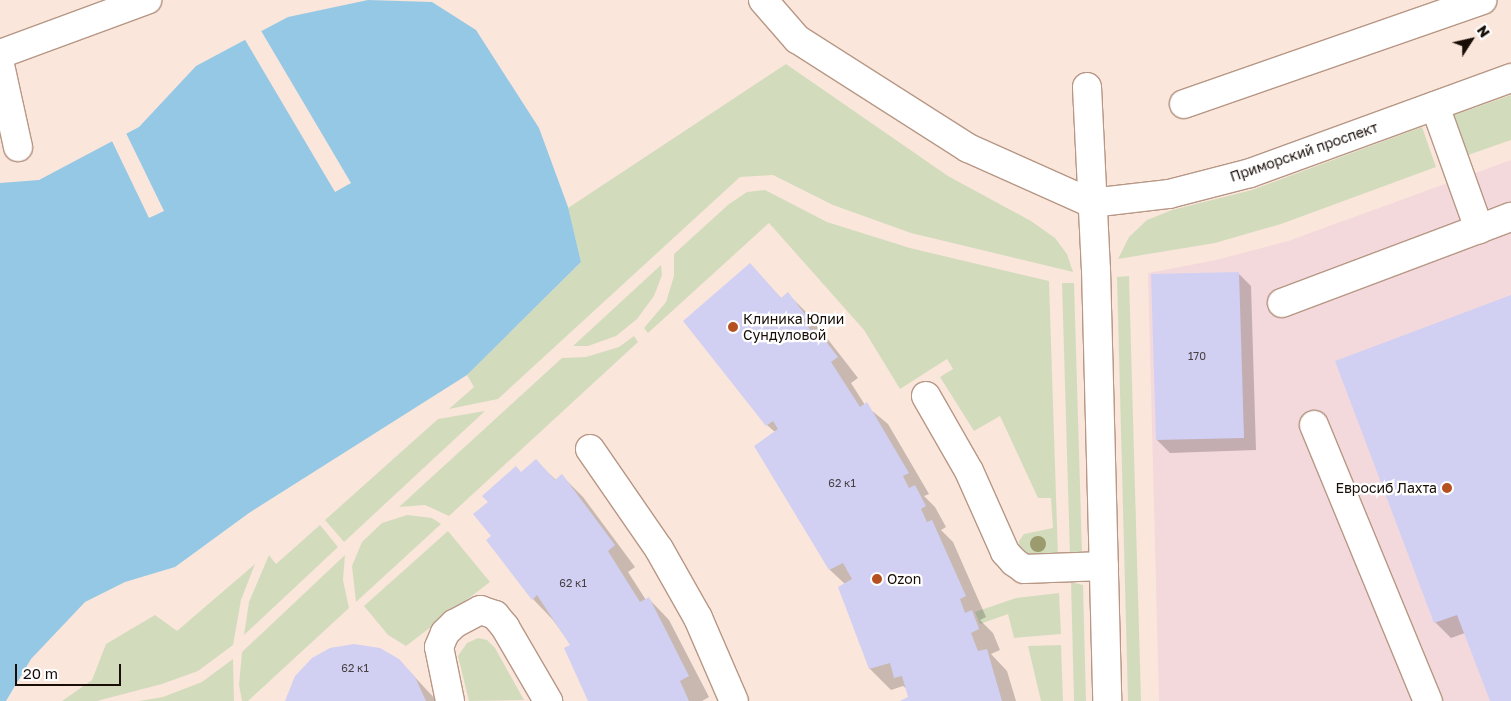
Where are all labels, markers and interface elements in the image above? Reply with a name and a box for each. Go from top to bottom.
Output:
north arrow [1446,15,1496,65]
text: N [1474,22,1494,40]
street label: Приморский проспект [1228,119,1380,185]
place label: Клиника Юлии Сундуловой [743,311,844,344]
marker: Клиника Юлии Сундуловой [727,321,739,333]
house number: 170 [1188,349,1206,363]
house number: 62 к1 [828,476,856,490]
place label: Евросиб Лахта [1335,480,1437,496]
marker: Евросиб Лахта [1441,482,1453,494]
place label: Ozon [887,571,921,587]
marker: Ozon [871,573,883,585]
house number: 62 к1 [559,576,587,590]
scale bar [18,654,124,686]
house number: 62 к1 [341,661,369,675]
text: 20 m [23,664,58,682]

